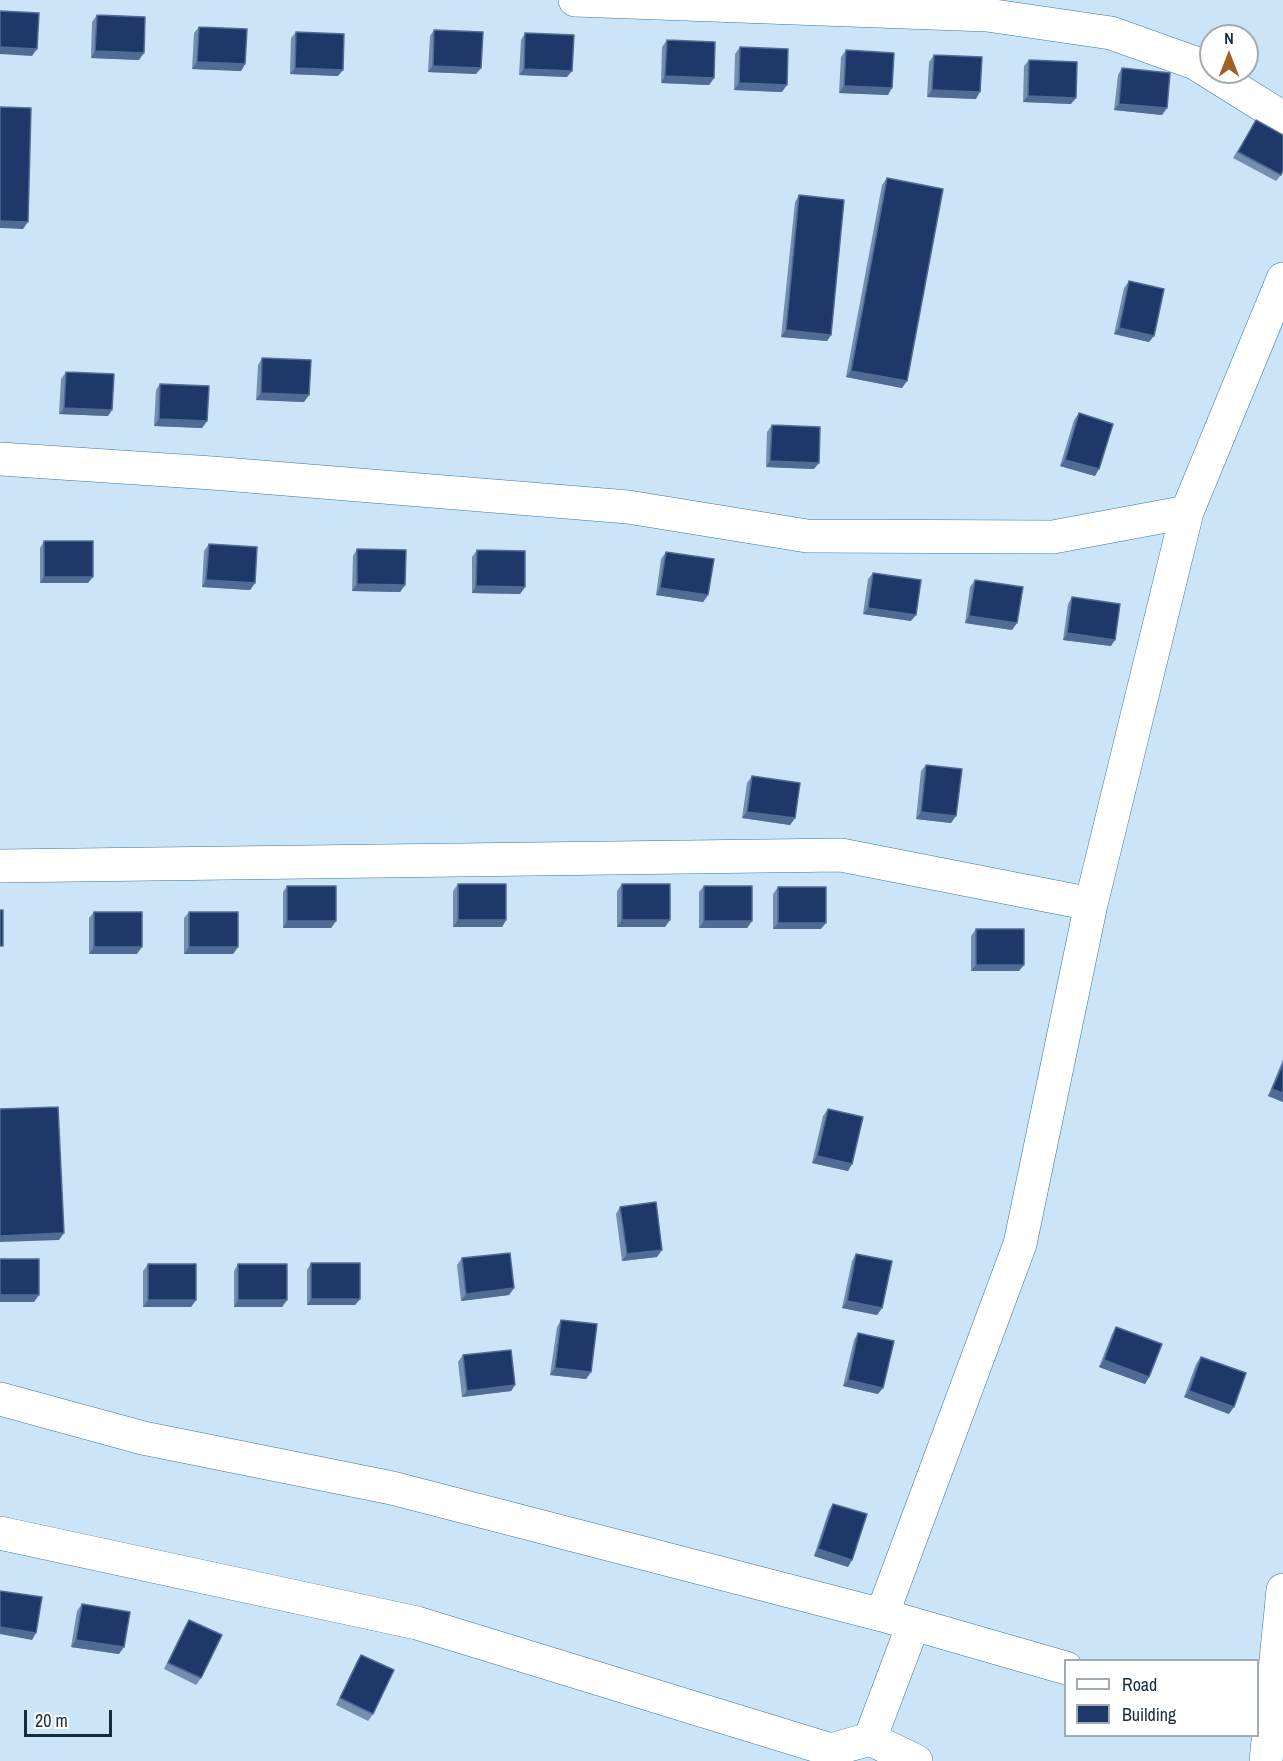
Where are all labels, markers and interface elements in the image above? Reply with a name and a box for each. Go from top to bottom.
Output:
north arrow [1199,24,1259,84]
text: N [1224,27,1234,49]
legend [1064,1659,1259,1737]
text: Road [1122,1672,1157,1697]
scale bar [27,1698,116,1736]
text: Building [1122,1702,1176,1727]
text: 20 m [35,1708,68,1733]

